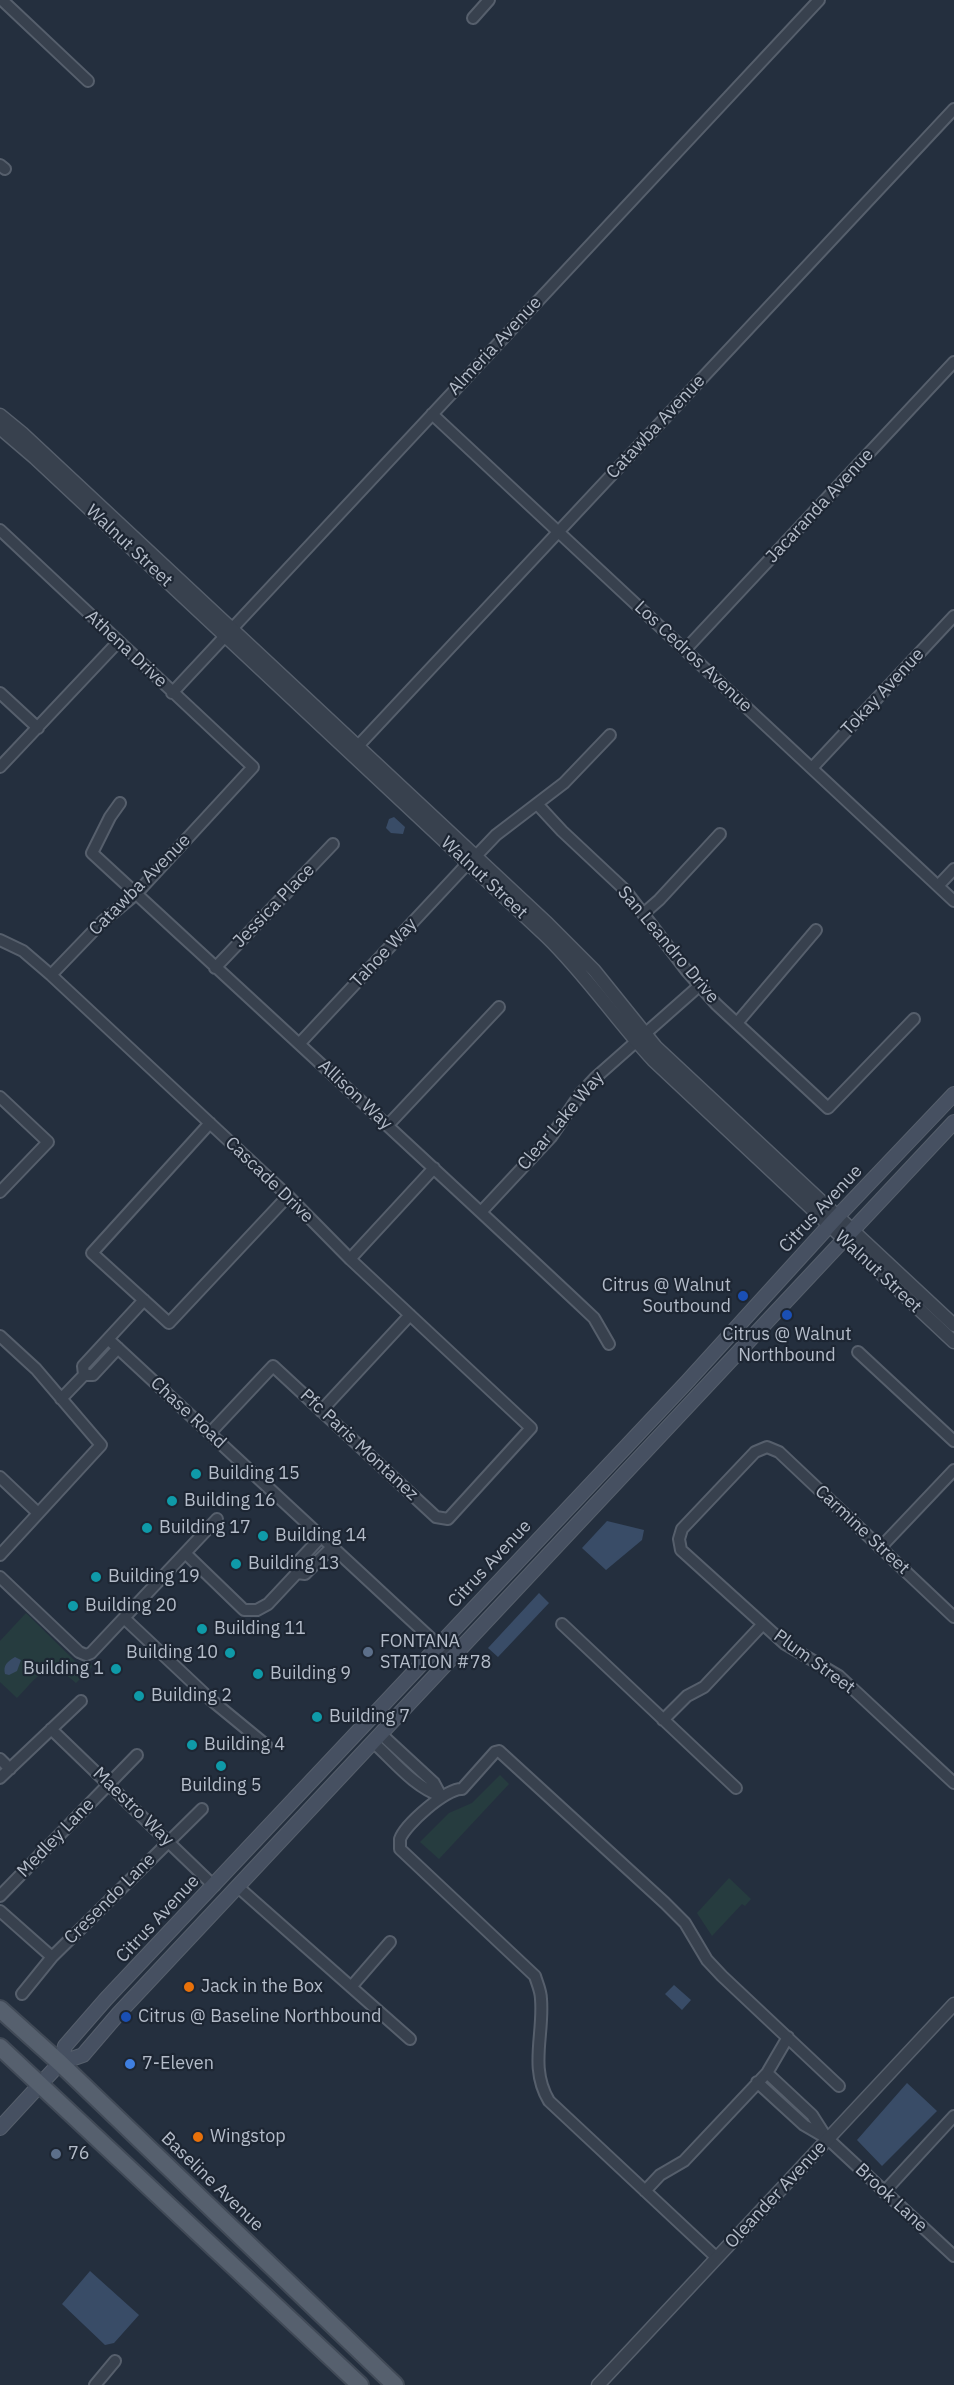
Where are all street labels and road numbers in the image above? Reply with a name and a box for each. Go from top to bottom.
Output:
street label: Almeria Avenue [444,292,546,400]
street label: Catawba Avenue [602,370,710,484]
street label: Jacaranda Avenue [762,444,878,568]
street label: Walnut Street [81,500,177,592]
street label: Los Cedros Avenue [630,597,756,717]
street label: Athena Drive [81,606,171,692]
street label: Tokay Avenue [837,644,929,740]
street label: Catawba Avenue [85,830,195,940]
street label: Walnut Street [436,832,532,924]
street label: Jessica Place [229,860,319,952]
street label: San Leandro Drive [613,882,723,1008]
street label: Tahoe Way [346,914,422,992]
street label: Allison Way [313,1055,397,1135]
street label: Clear Lake Way [513,1067,609,1175]
street label: Cascade Drive [220,1132,318,1228]
street label: Citrus Avenue [775,1161,867,1257]
street label: Walnut Street [830,1226,926,1318]
street label: Chase Road [146,1373,230,1453]
street label: Pfc Paris Montanez [295,1385,423,1505]
street label: Carmine Street [810,1481,914,1579]
street label: Citrus Avenue [444,1516,536,1612]
street label: Plum Street [769,1625,859,1699]
street label: Maestro Way [88,1763,178,1851]
street label: Medley Lane [13,1794,99,1882]
street label: Cresendo Lane [60,1849,160,1949]
street label: Citrus Avenue [112,1871,204,1967]
street label: Baseline Avenue [156,2128,268,2236]
street label: Oleander Avenue [721,2137,831,2253]
street label: Brook Lane [850,2159,932,2237]

